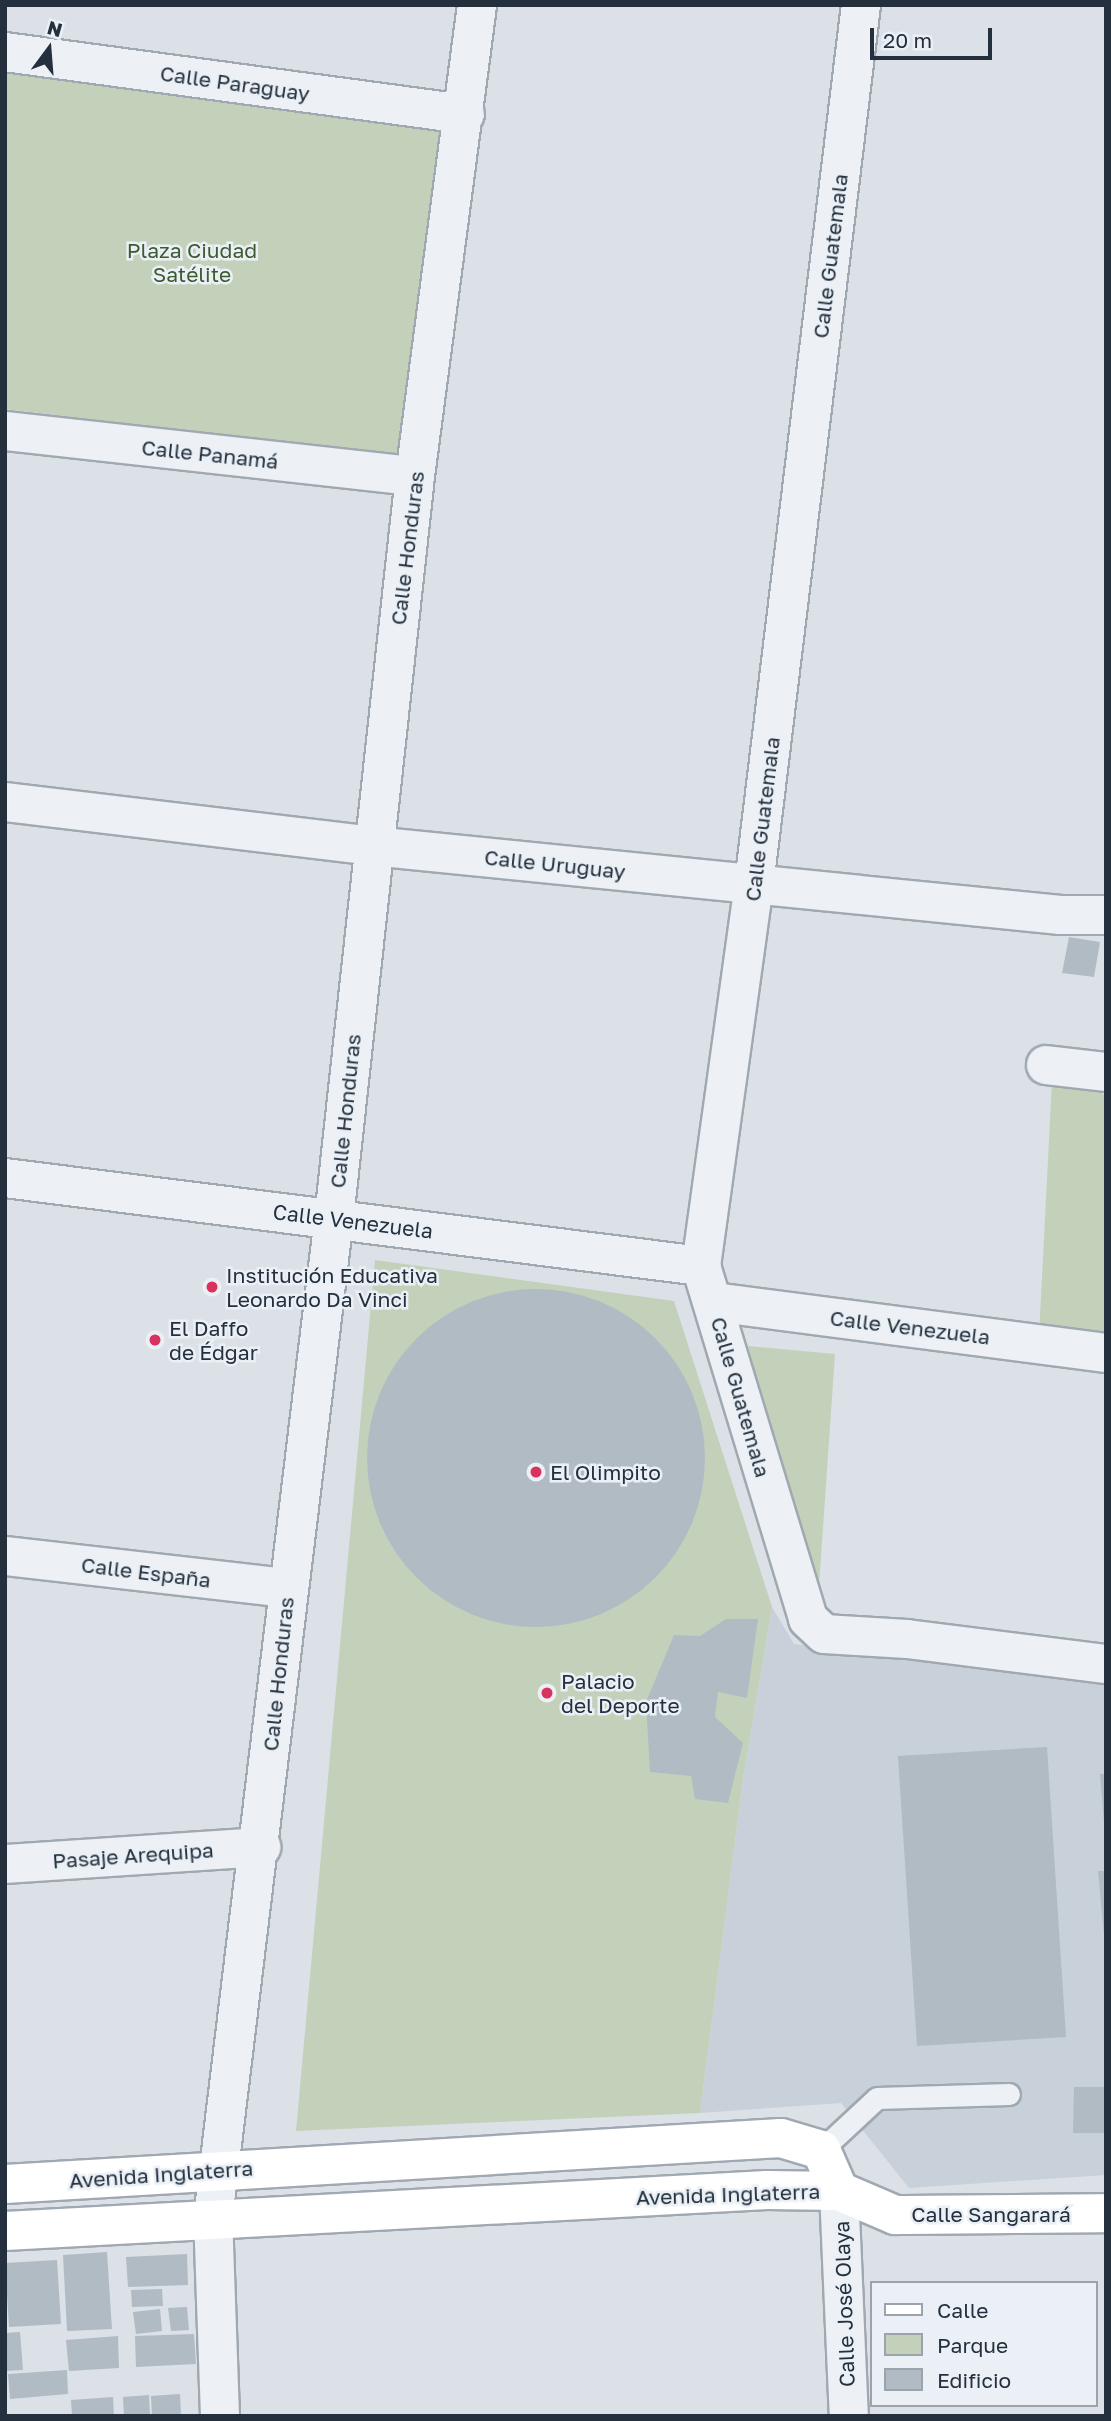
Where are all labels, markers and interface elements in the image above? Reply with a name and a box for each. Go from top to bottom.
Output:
north arrow [14,14,84,84]
scale bar [873,14,996,58]
text: N [45,15,65,41]
text: 20 m [883,27,932,53]
street label: Calle Paraguay [159,60,311,106]
street label: Calle Guatemala [807,172,853,340]
park label: Plaza Ciudad Satélite [127,237,257,287]
street label: Calle Panamá [140,434,280,474]
street label: Calle Honduras [385,470,429,626]
street label: Calle Guatemala [739,735,785,903]
street label: Calle Uruguay [483,844,627,884]
street label: Calle Honduras [324,1033,366,1189]
street label: Calle Venezuela [272,1199,434,1243]
place label: Institución Educativa Leonardo Da Vinci [226,1262,438,1312]
marker: Institución Educativa Leonardo Da Vinci [204,1279,220,1295]
street label: Calle Venezuela [829,1305,991,1349]
street label: Calle Guatemala [706,1314,776,1480]
place label: El Daffo de Édgar [169,1315,258,1365]
marker: El Daffo de Édgar [147,1332,163,1348]
place label: El Olimpito [550,1459,661,1485]
marker: El Olimpito [528,1464,544,1480]
street label: Calle España [80,1552,212,1592]
street label: Calle Honduras [257,1596,299,1752]
place label: Palacio del Deporte [561,1668,680,1718]
marker: Palacio del Deporte [539,1685,555,1701]
street label: Pasaje Arequipa [51,1837,215,1873]
street label: Avenida Inglaterra [68,2155,254,2193]
street label: Avenida Inglaterra [635,2178,821,2210]
street label: Calle Sangarará [911,2201,1071,2227]
street label: Calle José Olaya [829,2220,859,2388]
legend [870,2281,1097,2407]
text: Calle [937,2297,989,2323]
text: Parque [937,2332,1008,2358]
text: Edificio [937,2367,1011,2393]

